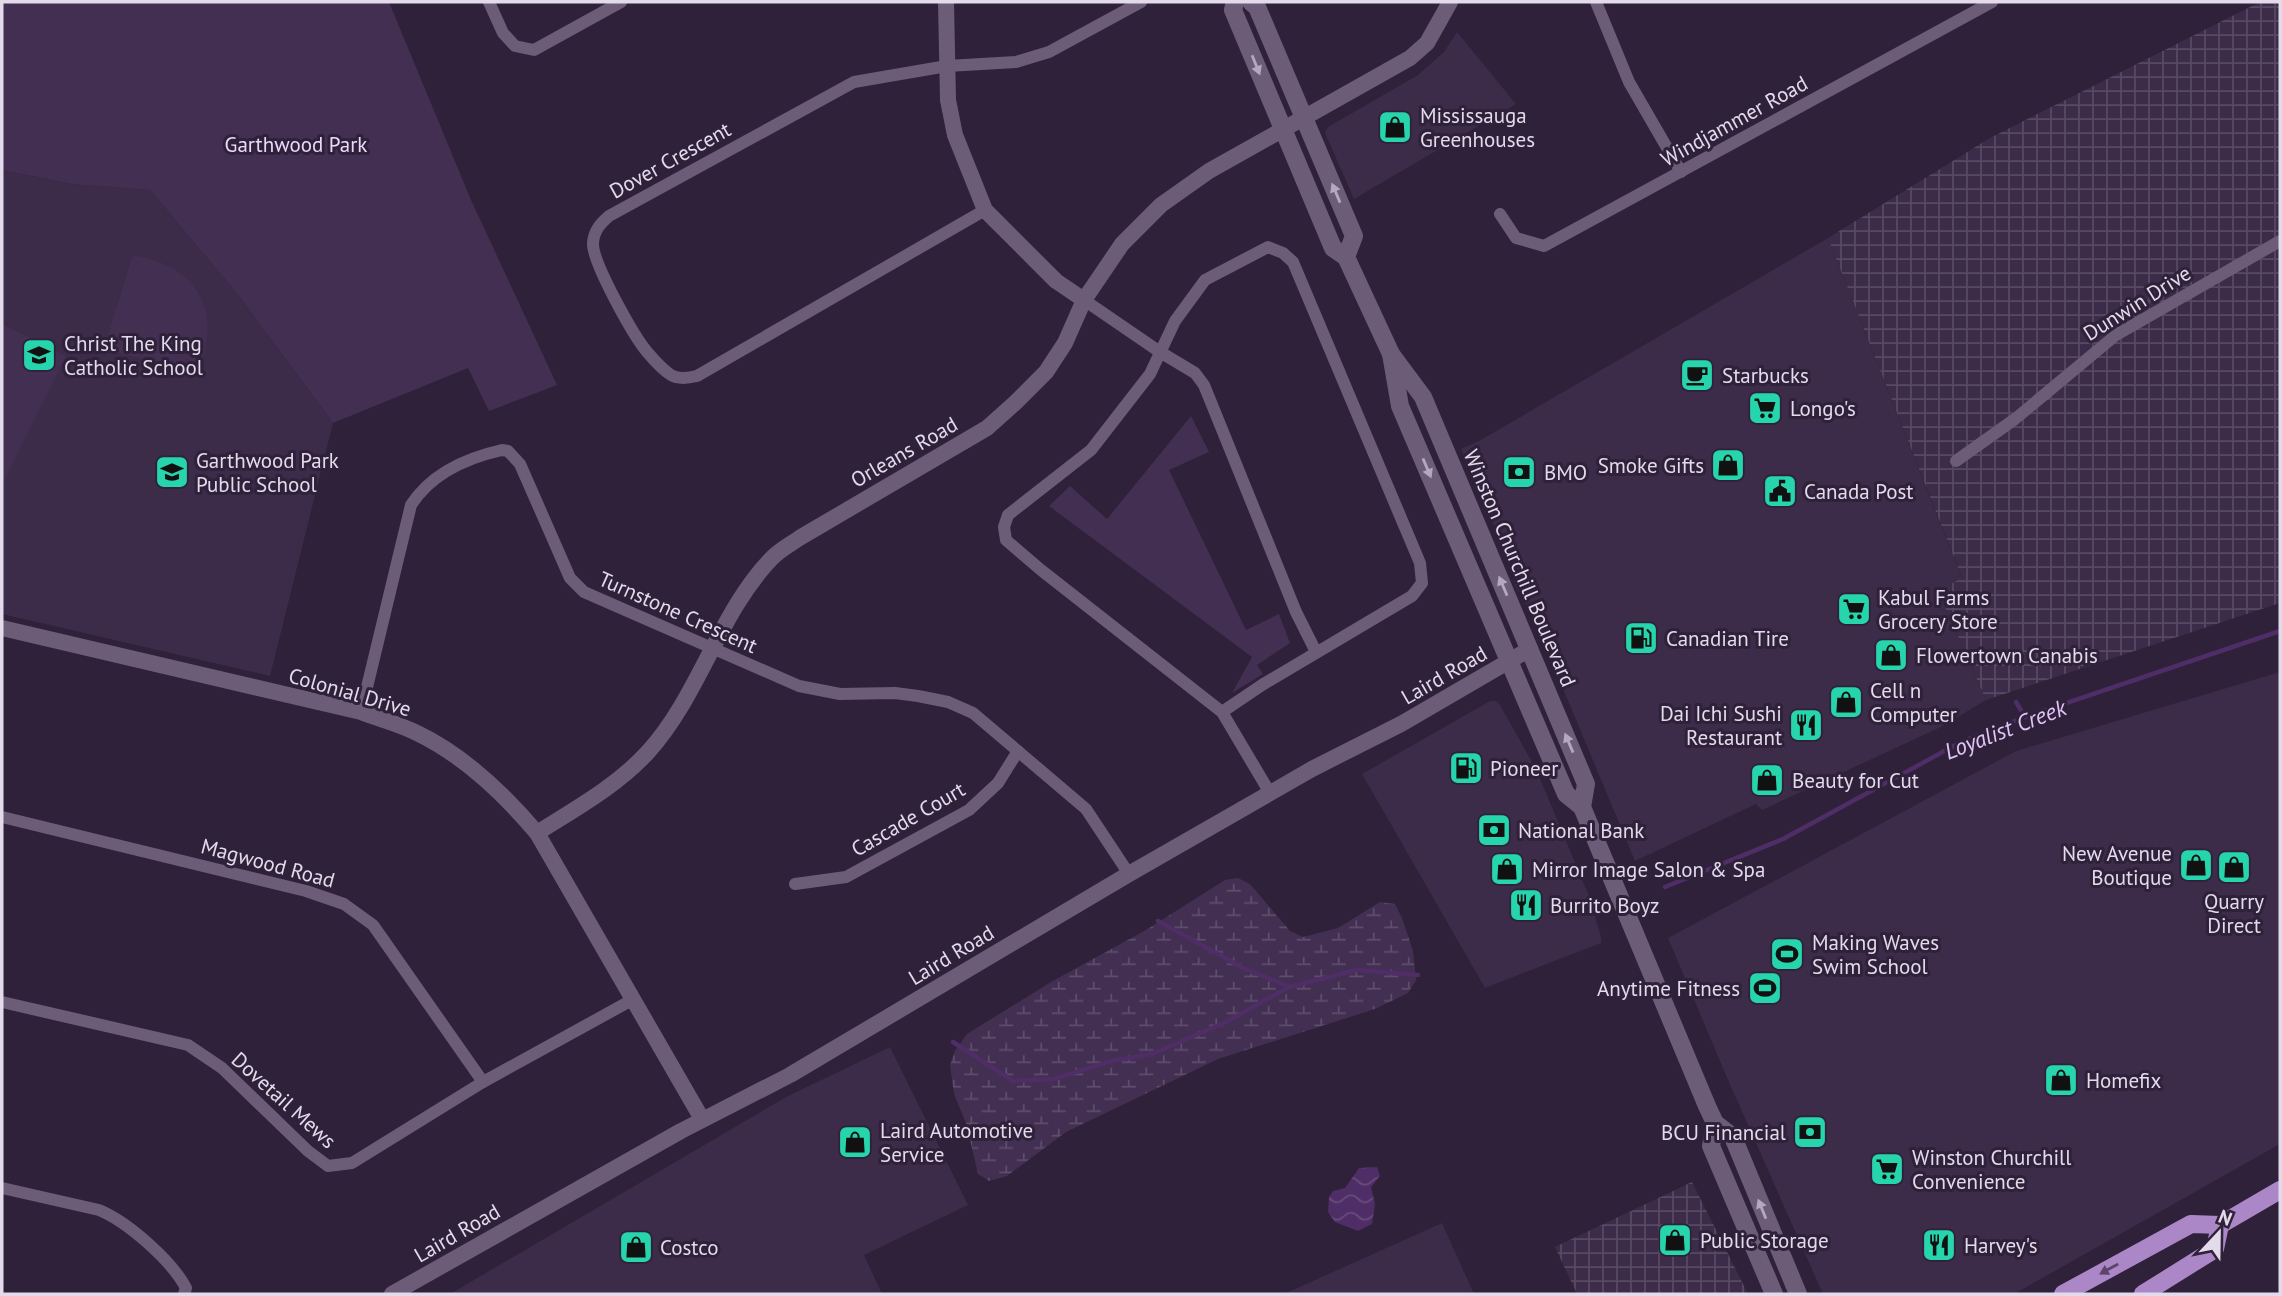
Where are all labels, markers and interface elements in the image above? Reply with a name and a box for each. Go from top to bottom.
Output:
one-way arrow [1250,55,1261,76]
street label: Windjammer Road [1656,69,1812,173]
place label: Mississauga Greenhouses [1420,102,1535,153]
shop icon: Mississauga Greenhouses [1376,108,1414,146]
street label: Dover Crescent [605,116,735,204]
park label: Garthwood Park [225,131,367,158]
one-way arrow [1330,183,1341,204]
street label: Dunwin Drive [2078,259,2196,347]
place label: Christ The King Catholic School [64,330,203,381]
school or university icon: Christ The King Catholic School [20,336,58,374]
cafe icon: Starbucks [1678,356,1716,394]
place label: Starbucks [1722,362,1809,389]
supermarket icon: Longo's [1746,389,1784,427]
place label: Longo's [1790,395,1856,422]
street label: Orleans Road [846,411,962,493]
street label: Winston Churchill Boulevard [1458,445,1582,691]
shop icon: Smoke Gifts [1709,446,1747,484]
place label: Garthwood Park Public School [196,447,339,498]
place label: Smoke Gifts [1598,452,1704,479]
school or university icon: Garthwood Park Public School [153,453,191,491]
bank icon: BMO [1500,453,1538,491]
one-way arrow [1422,458,1433,479]
place label: BMO [1544,459,1587,486]
public building icon: Canada Post [1761,472,1799,510]
place label: Canada Post [1804,478,1913,505]
street label: Turnstone Crescent [595,565,761,659]
one-way arrow [1497,576,1509,596]
place label: Kabul Farms Grocery Store [1878,584,1998,635]
supermarket icon: Kabul Farms Grocery Store [1835,590,1873,628]
fuel station icon: Canadian Tire [1622,619,1660,657]
place label: Canadian Tire [1666,625,1789,652]
shop icon: Flowertown Canabis [1872,636,1910,674]
street label: Laird Road [1396,640,1492,710]
place label: Flowertown Canabis [1916,642,2098,669]
street label: Colonial Drive [286,662,414,722]
place label: Cell n Computer [1870,677,1957,728]
shop icon: Cell n Computer [1827,683,1865,721]
water label: Loyalist Creek [1940,692,2072,765]
place label: Dai Ichi Sushi Restaurant [1660,700,1782,751]
restaurant icon: Dai Ichi Sushi Restaurant [1787,706,1825,744]
one-way arrow [1564,732,1575,753]
fuel station icon: Pioneer [1447,749,1485,787]
place label: Pioneer [1490,755,1558,782]
shop icon: Beauty for Cut [1748,761,1786,799]
place label: Beauty for Cut [1792,767,1919,794]
street label: Cascade Court [846,776,970,862]
bank icon: National Bank [1475,811,1513,849]
place label: National Bank [1518,817,1644,844]
street label: Magwood Road [198,832,338,894]
place label: New Avenue Boutique [2062,840,2172,891]
shop icon: New Avenue Boutique [2177,846,2215,884]
shop icon: Quarry Direct [2215,848,2253,886]
shop icon: Mirror Image Salon & Spa [1488,850,1526,888]
place label: Mirror Image Salon & Spa [1532,856,1765,883]
restaurant icon: Burrito Boyz [1507,886,1545,924]
place label: Quarry Direct [2204,888,2264,939]
place label: Burrito Boyz [1550,892,1659,919]
street label: Laird Road [903,919,999,991]
place label: Making Waves Swim School [1812,929,1939,980]
sports icon: Making Waves Swim School [1768,935,1806,973]
sports icon: Anytime Fitness [1746,969,1784,1007]
place label: Anytime Fitness [1597,975,1740,1002]
street label: Dovetail Mews [226,1046,342,1154]
shop icon: Homefix [2042,1061,2080,1099]
place label: Homefix [2086,1067,2161,1094]
bank icon: BCU Financial [1791,1113,1829,1151]
place label: Laird Automotive Service [880,1117,1033,1168]
place label: BCU Financial [1661,1119,1786,1146]
shop icon: Laird Automotive Service [836,1123,874,1161]
place label: Winston Churchill Convenience [1912,1144,2071,1195]
supermarket icon: Winston Churchill Convenience [1868,1150,1906,1188]
street label: Laird Road [409,1198,505,1268]
one-way arrow [1756,1198,1767,1219]
north arrow [2184,1198,2254,1268]
text: N [2215,1204,2236,1231]
shop icon: Public Storage [1656,1221,1694,1259]
restaurant icon: Harvey's [1920,1226,1958,1264]
place label: Public Storage [1700,1227,1829,1254]
shop icon: Costco [617,1228,655,1266]
place label: Harvey's [1964,1232,2038,1259]
place label: Costco [660,1234,719,1261]
one-way arrow [2099,1263,2119,1275]

